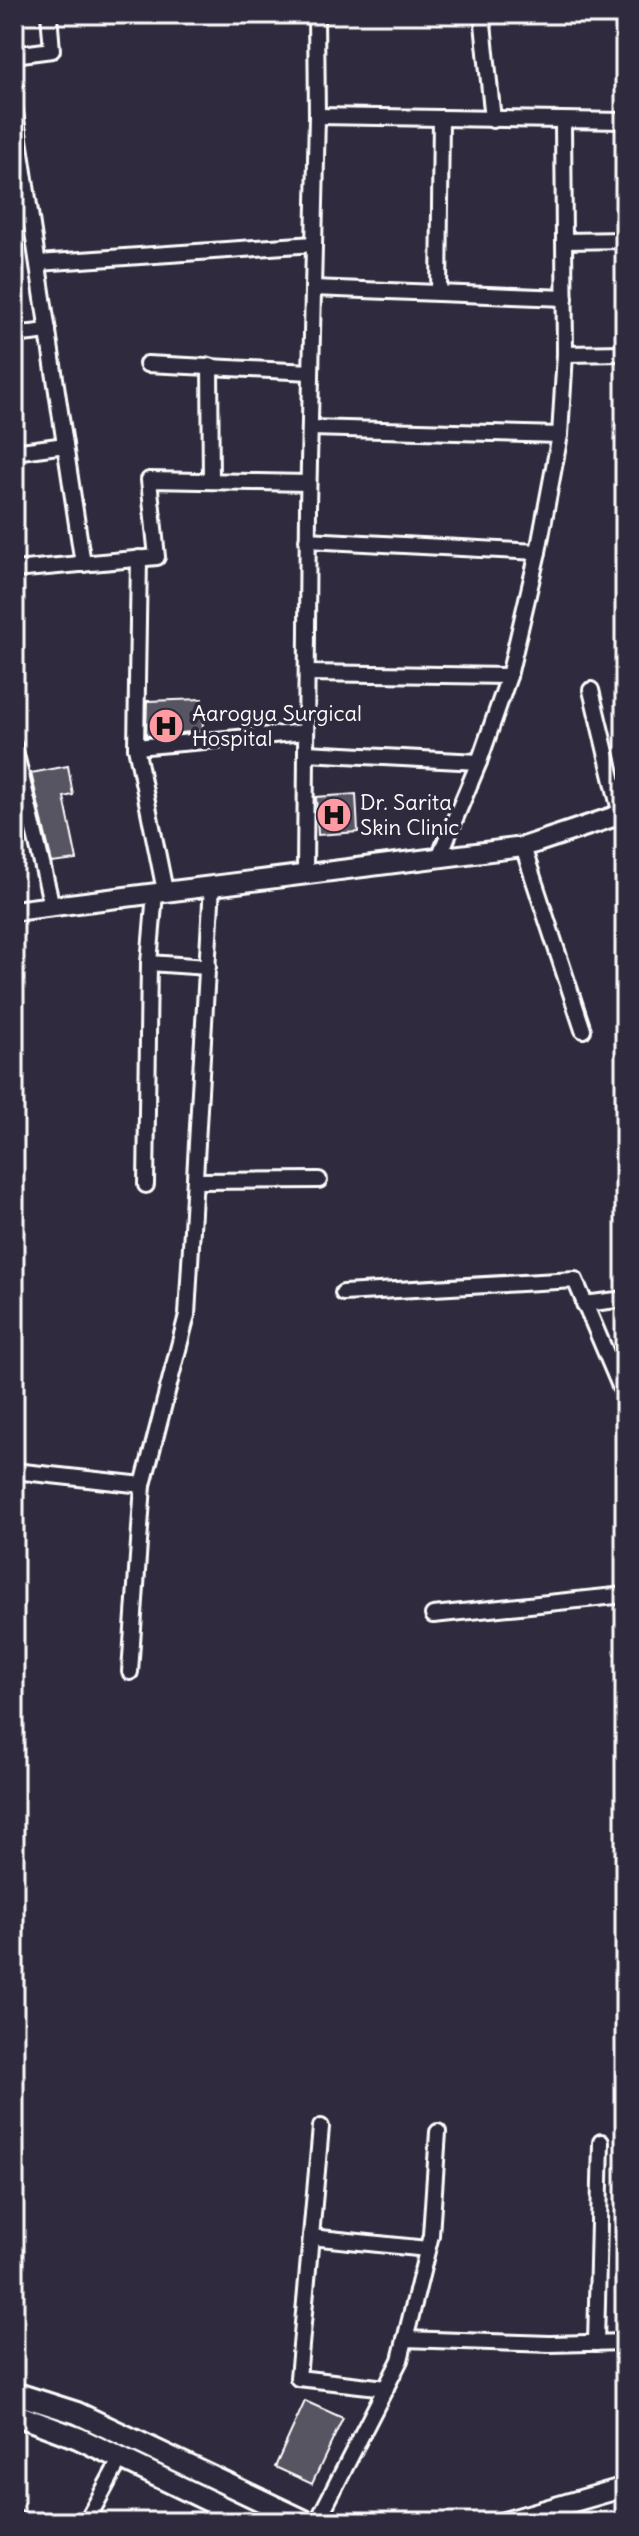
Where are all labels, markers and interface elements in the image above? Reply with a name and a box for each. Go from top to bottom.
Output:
place label: Aarogya Surgical Hospital [192,699,362,752]
hospital icon: Aarogya Surgical Hospital [147,707,185,745]
place label: Dr. Sarita Skin Clinic [360,788,460,841]
hospital icon: Dr. Sarita Skin Clinic [315,796,353,834]

